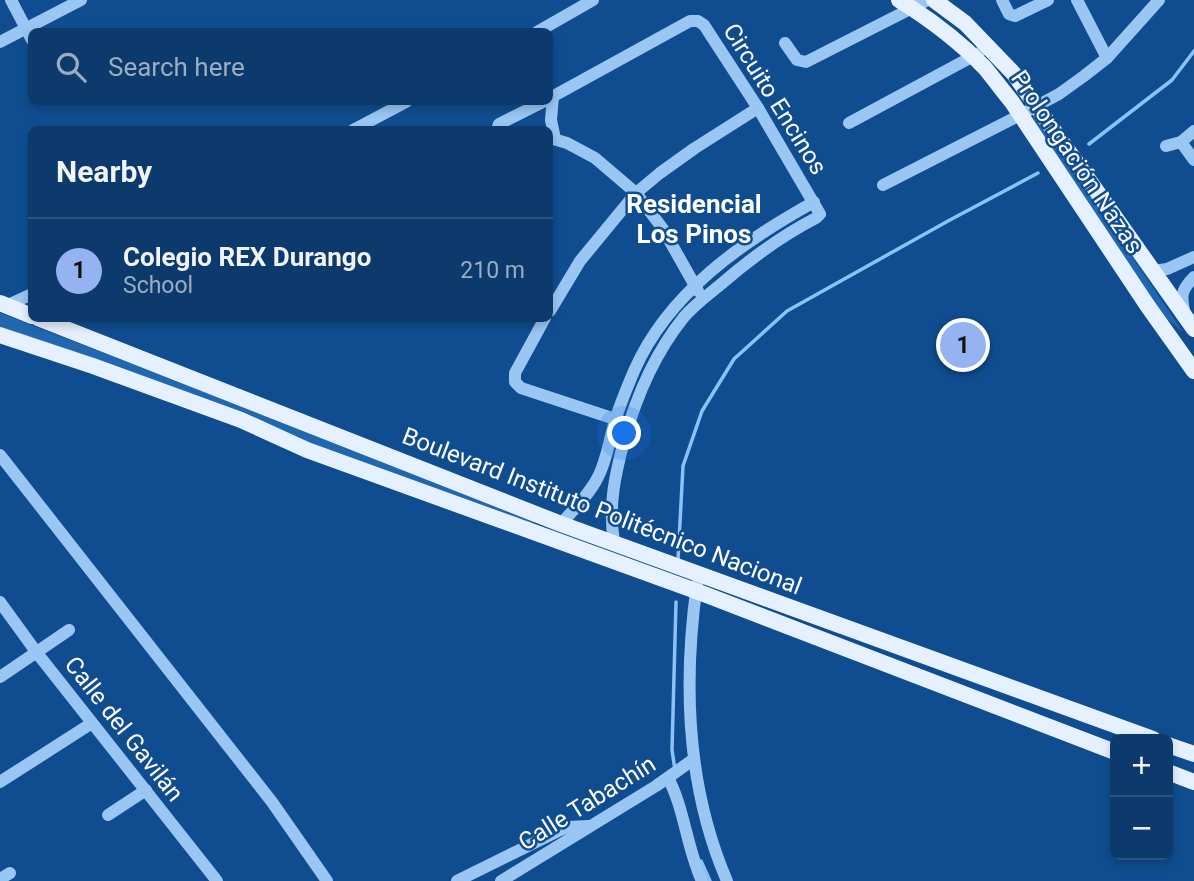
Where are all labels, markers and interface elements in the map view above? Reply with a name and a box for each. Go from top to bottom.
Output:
street label: Circuito Encinos [717,18,833,180]
search box [28,28,553,105]
icon: search [52,48,90,86]
text: Search here [108,52,245,82]
street label: Prolongación Nazas [1005,65,1149,259]
text: Nearby [56,154,152,189]
district label: Residencial Los Pinos [626,189,762,249]
text: Colegio REX Durango [123,242,371,272]
text: 1 [72,257,86,284]
text: 210 m [460,257,525,284]
text: School [123,272,193,299]
pin: 1 [940,319,986,371]
your location [607,416,641,450]
street label: Boulevard Instituto Politécnico Nacional [398,422,806,600]
street label: Calle del Gavilán [59,651,189,807]
map controls [1110,734,1173,860]
button: + [1110,734,1173,797]
street label: Calle Tabachín [513,750,661,856]
button: − [1110,797,1173,860]

